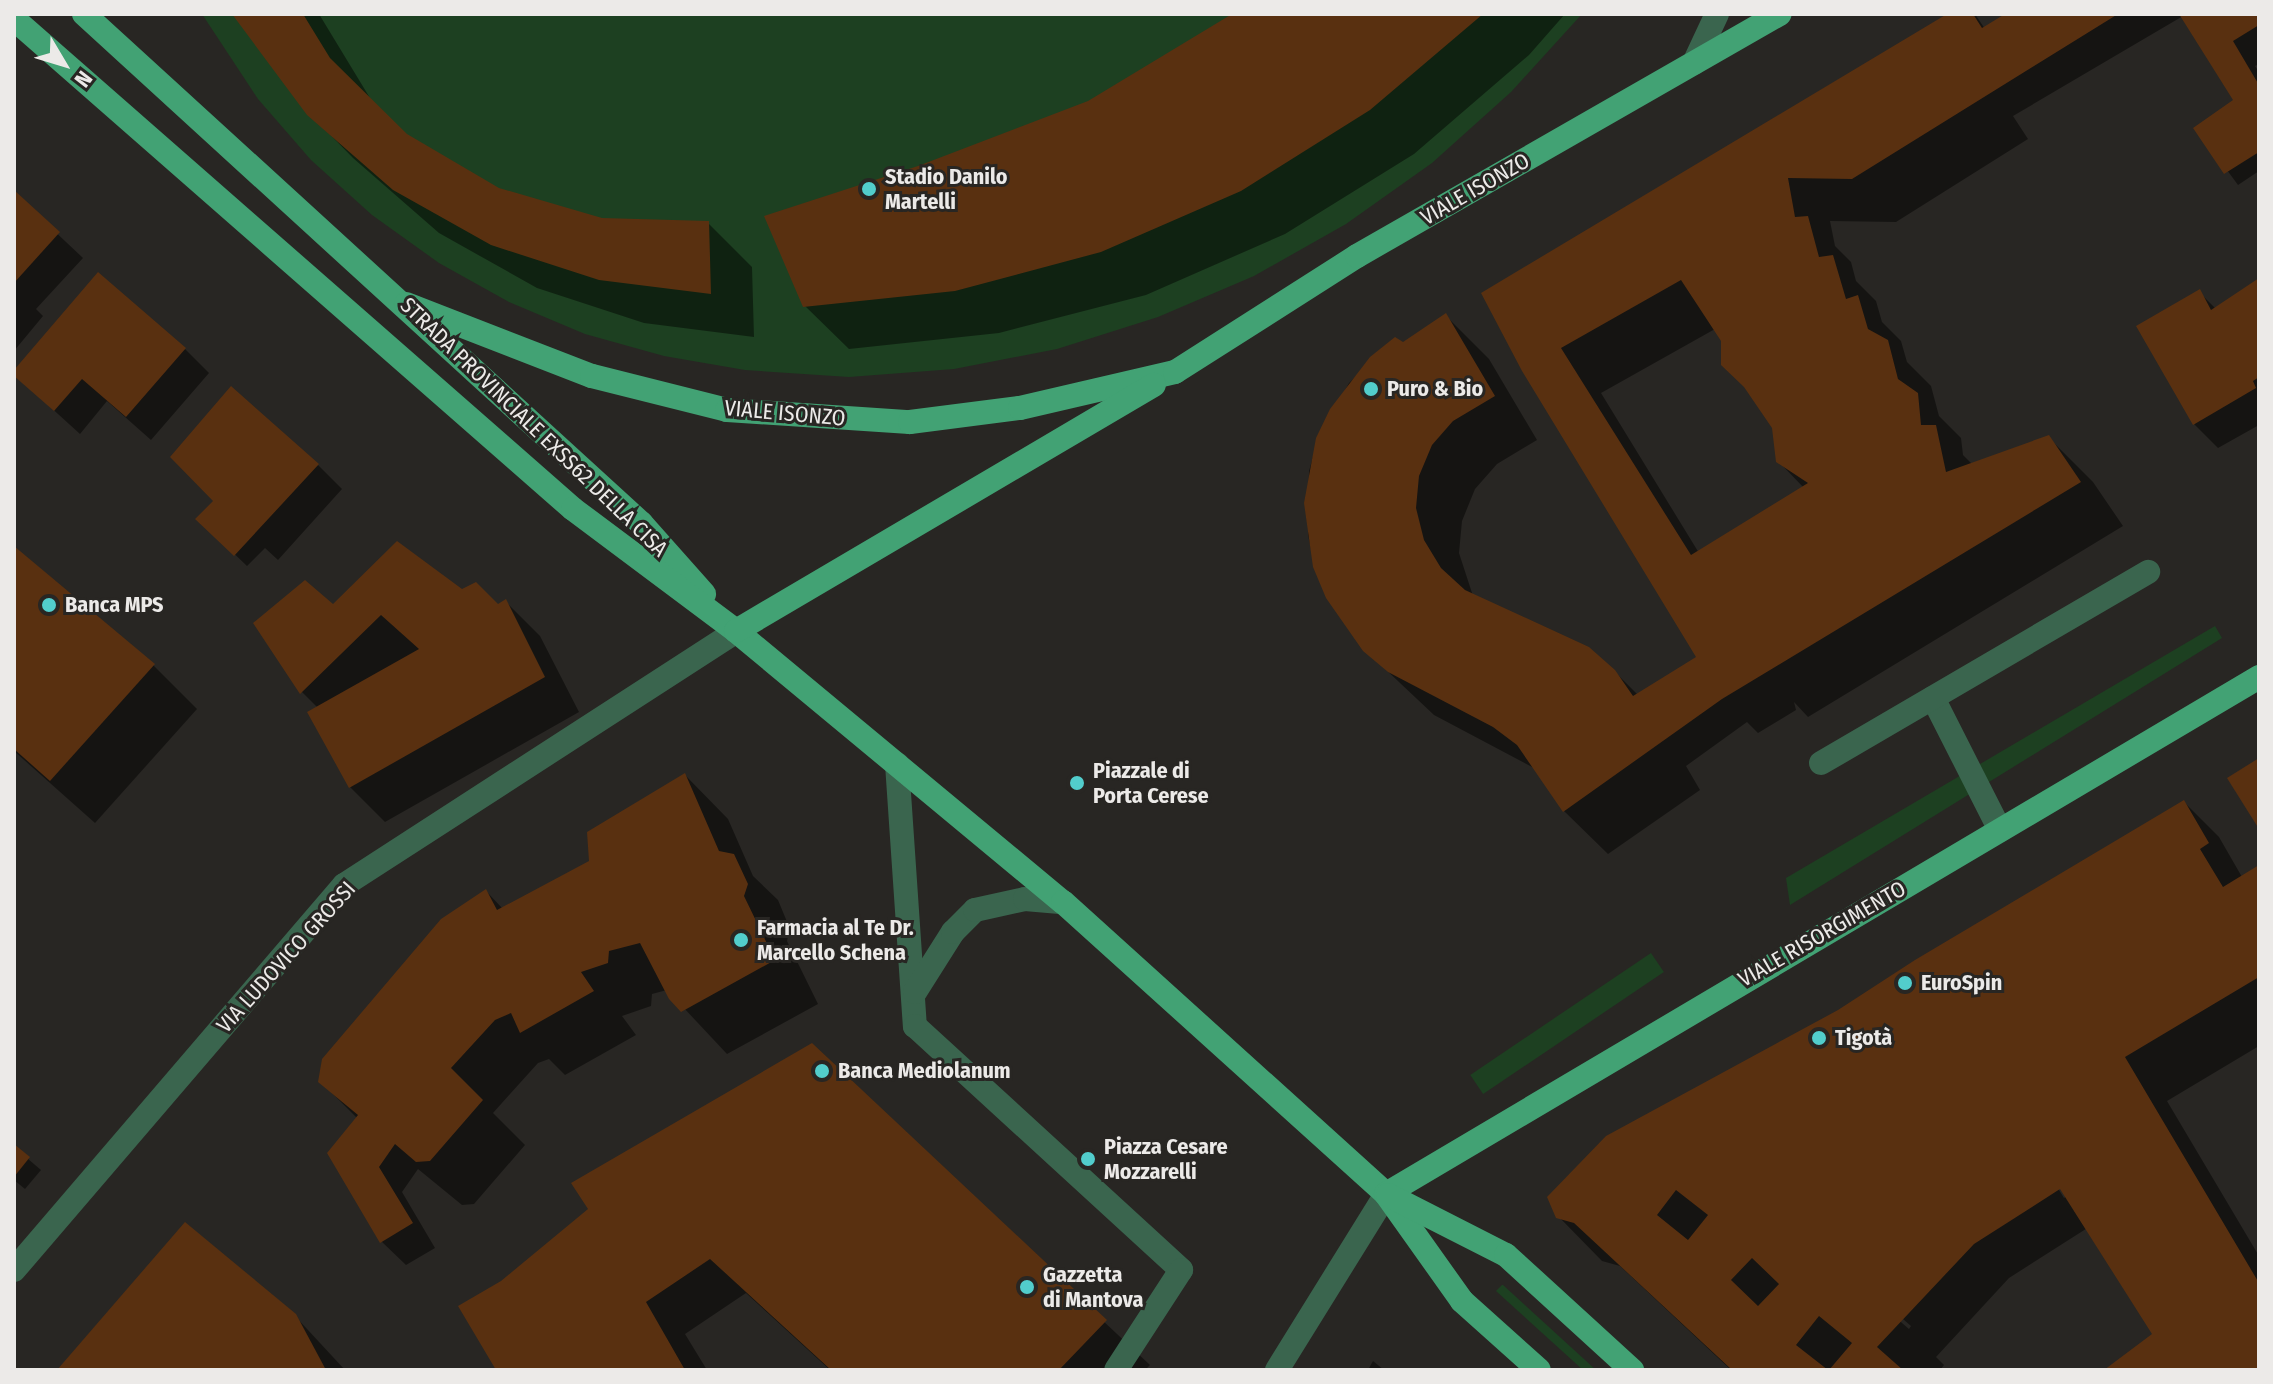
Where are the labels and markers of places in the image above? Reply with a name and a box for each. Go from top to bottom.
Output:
place label: Stadio Danilo Martelli [885,163,1008,214]
marker: Stadio Danilo Martelli [860,180,878,198]
place label: Puro & Bio [1387,376,1483,402]
marker: Puro & Bio [1362,380,1380,398]
place label: Banca MPS [65,592,164,618]
marker: Banca MPS [40,596,58,614]
place label: Piazzale di Porta Cerese [1093,757,1209,808]
marker: Piazzale di Porta Cerese [1068,774,1086,792]
place label: Farmacia al Te Dr. Marcello Schena [757,914,914,966]
marker: Farmacia al Te Dr. Marcello Schena [732,931,750,949]
place label: EuroSpin [1921,970,2002,996]
marker: EuroSpin [1896,974,1914,992]
place label: Tigotà [1835,1025,1892,1051]
marker: Tigotà [1810,1029,1828,1047]
place label: Banca Mediolanum [838,1058,1011,1084]
marker: Banca Mediolanum [813,1062,831,1080]
place label: Piazza Cesare Mozzarelli [1104,1133,1228,1184]
marker: Piazza Cesare Mozzarelli [1079,1150,1097,1168]
place label: Gazzetta di Mantova [1043,1261,1143,1312]
marker: Gazzetta di Mantova [1018,1278,1036,1296]

